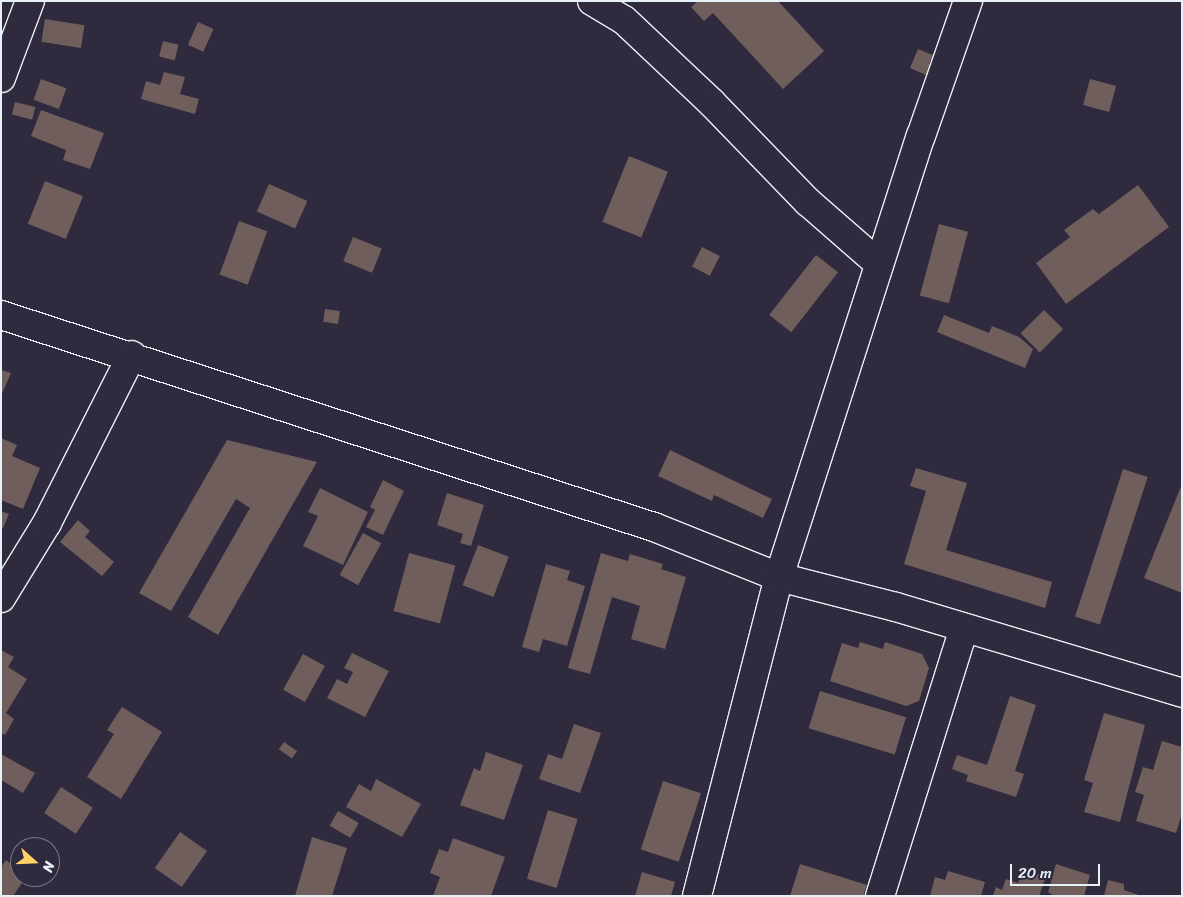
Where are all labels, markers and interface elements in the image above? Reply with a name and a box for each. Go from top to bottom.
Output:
north arrow [10,837,60,887]
scale bar [1013,854,1103,886]
text: N [35,858,62,876]
text: 20 m [1018,860,1052,886]

